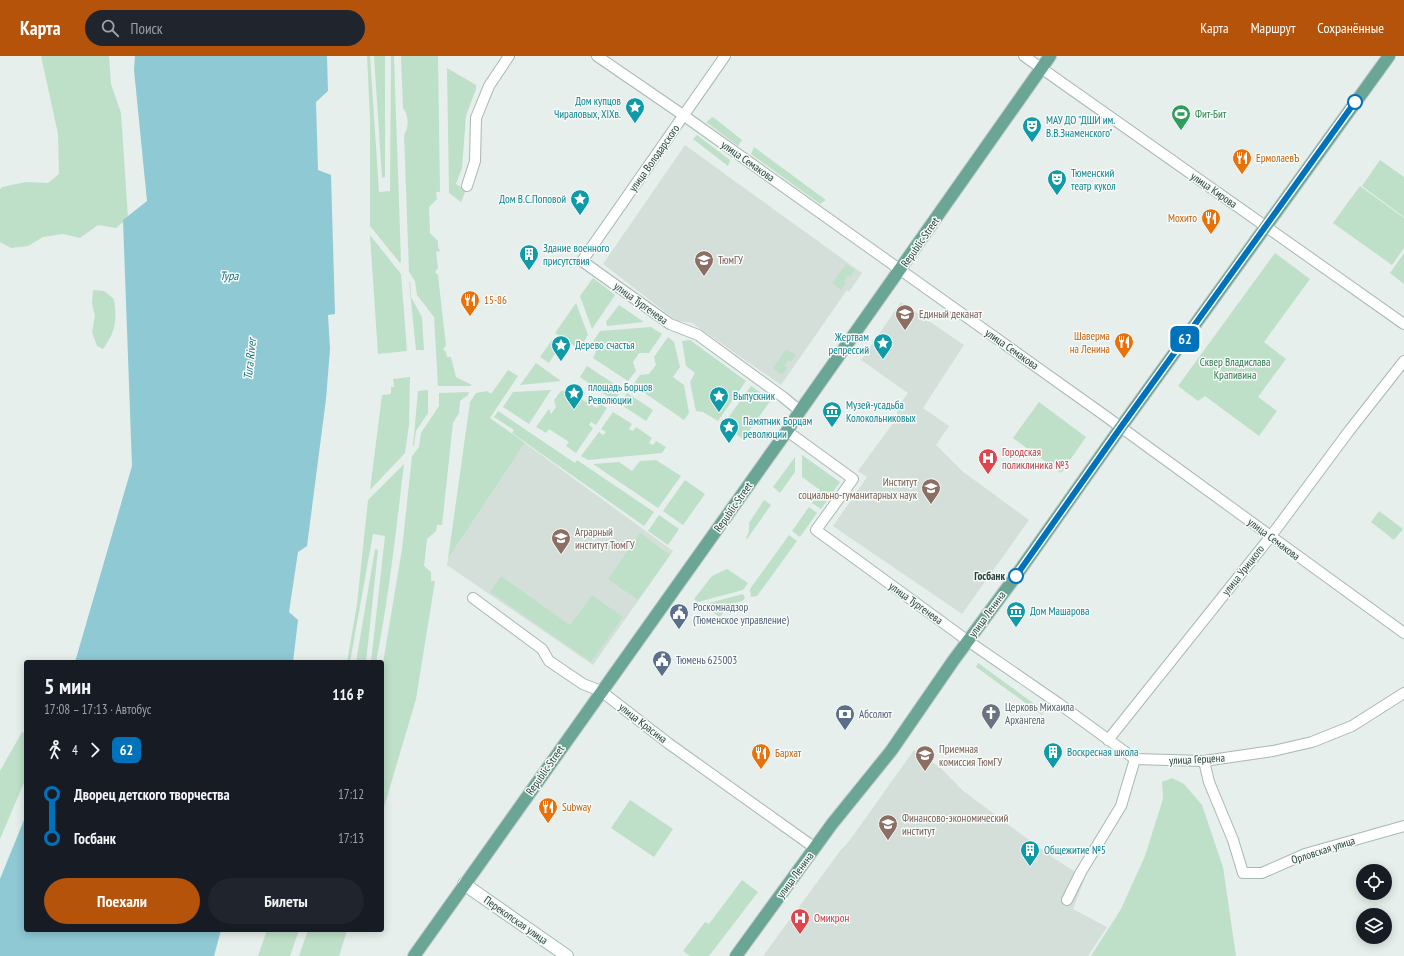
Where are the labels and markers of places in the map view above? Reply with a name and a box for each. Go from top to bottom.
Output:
place label: Дом купцов Чираловых, XIXв. [554,94,622,121]
unlabelled marker [1347,94,1363,110]
place icon: Дом купцов Чираловых, XIXв. [624,96,646,124]
sports icon: Фит-Бит [1170,103,1192,131]
place label: Фит-Бит [1195,107,1227,121]
place label: МАУ ДО "ДШИ им. В.В.Знаменского" [1046,113,1115,140]
theatre icon: МАУ ДО "ДШИ им. В.В.Знаменского" [1021,115,1043,143]
restaurant icon: ЕрмолаевЪ [1231,147,1253,175]
place label: ЕрмолаевЪ [1256,151,1300,165]
place label: Тюменский театр кукол [1071,166,1116,193]
theatre icon: Тюменский театр кукол [1046,168,1068,196]
place icon: Дом В.С.Поповой [569,188,591,216]
place label: Дом В.С.Поповой [499,192,566,206]
restaurant icon: Мохито [1200,207,1222,235]
place label: Мохито [1168,211,1197,225]
place label: Здание военного присутствия [543,241,610,268]
building icon: Здание военного присутствия [518,243,540,271]
school or university icon: ТюмГУ [693,249,715,277]
place label: ТюмГУ [718,253,743,267]
restaurant icon: 15-86 [459,289,481,317]
place label: 15-86 [484,293,507,307]
school or university icon: Единый деканат [894,303,916,331]
place label: Единый деканат [919,307,982,321]
place label: Шаверма на Ленина [1070,329,1110,356]
place label: Жертвам репрессий [828,330,869,357]
restaurant icon: Шаверма на Ленина [1113,331,1135,359]
place icon: Жертвам репрессий [872,332,894,360]
place icon: Дерево счастья [550,334,572,362]
place label: Дерево счастья [575,338,635,352]
place label: площадь Борцов Революции [588,380,653,407]
place icon: площадь Борцов Революции [563,382,585,410]
place icon: Выпускник [708,385,730,413]
place label: Выпускник [733,389,776,403]
place label: Музей-усадьба Колокольниковых [846,398,916,425]
museum icon: Музей-усадьба Колокольниковых [821,400,843,428]
place label: Памятник Борцам революции [743,414,813,441]
place icon: Памятник Борцам революции [718,416,740,444]
place label: Городская поликлиника №3 [1002,445,1069,472]
hospital icon: Городская поликлиника №3 [977,447,999,475]
place label: Институт социально-гуманитарных наук [798,475,918,502]
school or university icon: Институт социально-гуманитарных наук [920,477,942,505]
place label: Аграрный институт ТюмГУ [575,525,635,552]
school or university icon: Аграрный институт ТюмГУ [550,527,572,555]
marker: Госбанк [1008,568,1024,584]
place label: Госбанк [974,569,1005,583]
place label: Роскомнадзор (Тюменское управление) [693,600,789,627]
museum icon: Дом Машарова [1005,600,1027,628]
public building icon: Роскомнадзор (Тюменское управление) [668,602,690,630]
place label: Дом Машарова [1030,604,1089,618]
public building icon: Тюмень 625003 [651,649,673,677]
place label: Тюмень 625003 [676,653,737,667]
place label: Церковь Михаила Архангела [1005,700,1074,727]
church icon: Церковь Михаила Архангела [980,702,1002,730]
bank icon: Абсолют [834,703,856,731]
place label: Абсолют [859,707,892,721]
building icon: Воскресная школа [1042,741,1064,769]
restaurant icon: Бархат [750,742,772,770]
place label: Приемная комиссия ТюмГУ [939,742,1002,769]
school or university icon: Приемная комиссия ТюмГУ [914,744,936,772]
place label: Воскресная школа [1067,745,1138,759]
place label: Бархат [775,746,802,760]
restaurant icon: Subway [537,796,559,824]
place label: Subway [562,800,592,814]
place label: Финансово-экономический институт [902,811,1009,838]
school or university icon: Финансово-экономический институт [877,813,899,841]
building icon: Общежитие №5 [1019,839,1041,867]
place label: Общежитие №5 [1044,843,1106,857]
hospital icon: Омикрон [789,907,811,935]
place label: Омикрон [814,911,849,925]

